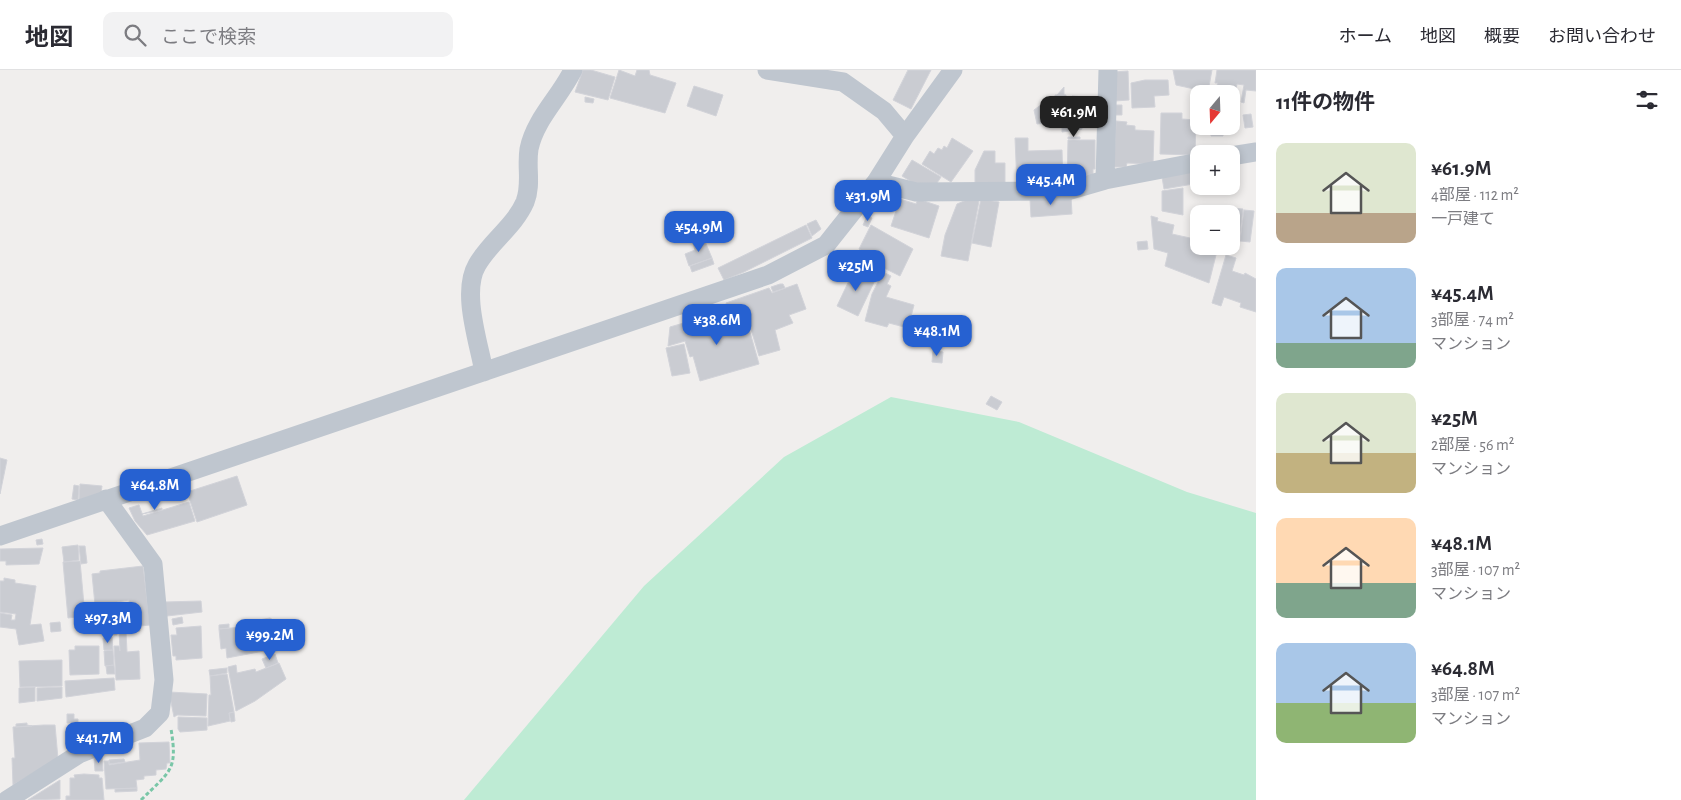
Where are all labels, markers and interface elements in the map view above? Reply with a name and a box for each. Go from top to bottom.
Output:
search box [103,12,453,57]
icon: search [121,21,149,49]
text: 地図 [25,26,73,50]
text: ここで検索 [161,28,256,47]
text: ホーム [1339,28,1392,46]
text: 地図 [1420,28,1456,46]
text: 概要 [1484,28,1520,46]
text: お問い合わせ [1548,28,1656,46]
north arrow [1190,85,1240,135]
map controls [1190,85,1240,255]
icon: filters [1633,86,1661,114]
text: 11件の物件 [1276,92,1375,113]
pin: ¥61.9M [1033,96,1115,138]
text: ¥61.9M [1051,104,1097,120]
button: + [1190,145,1240,195]
text: ¥61.9M [1431,158,1491,179]
icon: home [1316,163,1376,223]
pin: ¥45.4M [1010,164,1092,206]
text: ¥45.4M [1027,172,1075,188]
pin: ¥31.9M [827,180,909,222]
text: 4部屋 · 112 m² [1431,187,1519,203]
text: ¥31.9M [845,188,891,204]
button: − [1190,205,1240,255]
pin: ¥54.9M [658,210,740,253]
text: 一戸建て [1431,211,1495,227]
text: ¥54.9M [675,219,723,235]
pin: ¥25M [826,250,886,292]
text: ¥25M [838,258,874,274]
text: ¥45.4M [1431,283,1494,304]
icon: home [1316,288,1376,348]
pin: ¥38.6M [676,304,758,346]
text: ¥38.6M [693,312,741,328]
text: 3部屋 · 74 m² [1431,312,1514,328]
pin: ¥48.1M [896,314,978,357]
text: ¥48.1M [914,323,960,339]
text: マンション [1431,336,1511,352]
text: ¥25M [1431,408,1478,429]
icon: home [1316,413,1376,473]
text: 2部屋 · 56 m² [1431,437,1514,453]
text: マンション [1431,461,1511,477]
pin: ¥64.8M [114,468,196,511]
text: ¥64.8M [131,477,179,493]
text: ¥48.1M [1431,533,1492,554]
icon: home [1316,538,1376,598]
text: 3部屋 · 107 m² [1431,562,1520,578]
text: マンション [1431,586,1511,602]
pin: ¥97.3M [67,602,149,644]
text: ¥97.3M [85,610,131,626]
pin: ¥99.2M [229,618,311,661]
text: ¥99.2M [246,627,294,643]
text: ¥64.8M [1431,658,1495,679]
icon: home [1316,663,1376,723]
text: 3部屋 · 107 m² [1431,687,1520,703]
text: マンション [1431,711,1511,727]
pin: ¥41.7M [58,722,140,764]
text: ¥41.7M [76,730,122,746]

